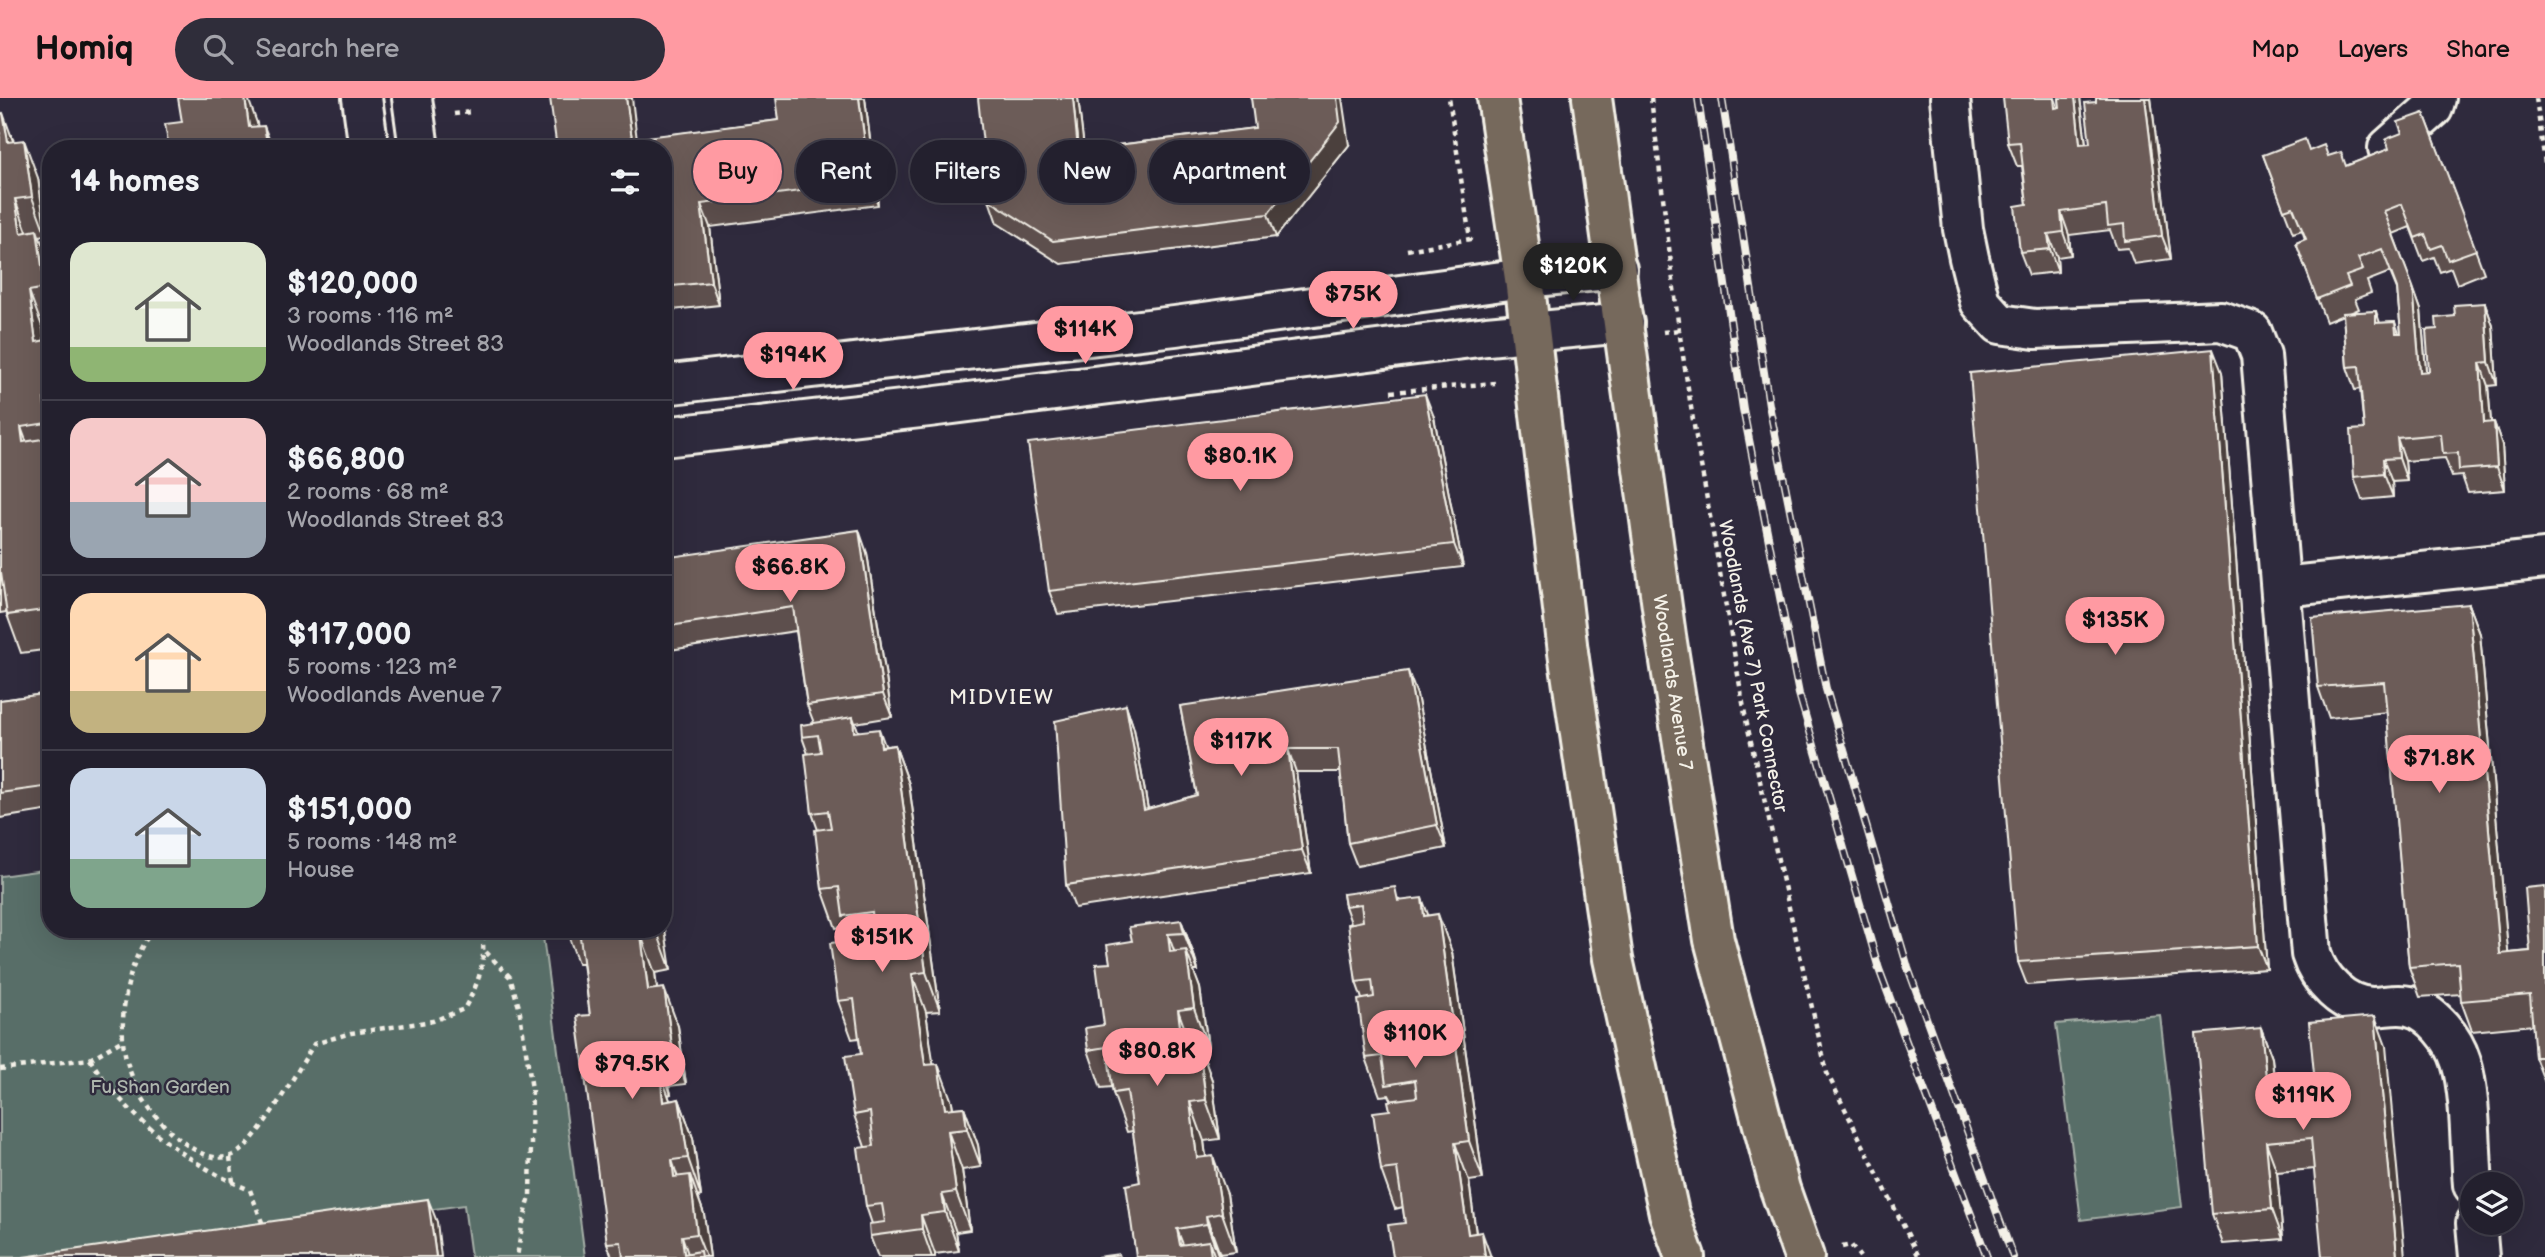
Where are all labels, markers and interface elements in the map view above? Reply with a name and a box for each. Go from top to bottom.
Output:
search box [175,18,665,81]
text: Homiq [35,29,133,69]
icon: search [199,30,237,68]
text: Search here [255,34,400,65]
text: Map [2251,35,2299,64]
text: Layers [2337,35,2408,64]
text: Share [2446,35,2510,64]
chip: Buy [693,140,782,203]
chip: Rent [796,140,896,203]
chip: Filters [910,140,1025,203]
chip: New [1039,140,1135,203]
chip: Apartment [1149,140,1310,203]
icon: filters [606,163,644,201]
text: 14 homes [70,164,199,200]
pin: $120K [1524,244,1622,303]
text: $120K [1539,252,1607,280]
text: $120,000 [287,266,418,302]
icon: home [126,270,210,354]
pin: $75K [1312,272,1394,331]
text: $75K [1325,280,1381,308]
text: 3 rooms · 116 m² [287,302,454,330]
pin: $114K [1036,306,1134,366]
text: $114K [1053,315,1117,343]
text: Woodlands Street 83 [287,330,504,358]
pin: $194K [744,332,842,392]
text: $194K [759,341,827,369]
pin: $80.1K [1183,434,1297,493]
text: $66,800 [287,442,405,478]
text: $80.1K [1203,442,1277,470]
icon: home [126,446,210,530]
text: 2 rooms · 68 m² [287,478,449,506]
text: Woodlands Street 83 [287,506,504,534]
street label: Woodlands (Ave 7) Park Connector [1713,518,1792,815]
pin: $66.8K [733,545,847,604]
text: $66.8K [751,553,829,581]
street label: Woodlands Avenue 7 [1647,593,1697,773]
pin: $135K [2066,598,2164,657]
text: $135K [2081,606,2149,634]
text: $117,000 [287,617,411,653]
icon: home [126,621,210,705]
text: 5 rooms · 123 m² [287,653,457,681]
text: Woodlands Avenue 7 [287,681,502,709]
district label: MIDVIEW [949,685,1055,710]
pin: $117K [1192,718,1290,778]
text: $117K [1210,727,1272,755]
pin: $71.8K [2382,736,2496,795]
text: $71.8K [2403,744,2475,772]
text: $151,000 [287,792,412,828]
icon: home [126,796,210,880]
text: 5 rooms · 148 m² [287,828,457,856]
text: House [287,856,354,884]
pin: $151K [833,914,931,974]
text: $151K [850,923,914,951]
pin: $110K [1366,1010,1464,1070]
text: $110K [1383,1019,1447,1047]
pin: $80.8K [1100,1028,1214,1088]
text: $80.8K [1118,1037,1196,1065]
pin: $79.5K [575,1042,689,1101]
text: $79.5K [594,1050,670,1078]
pin: $119K [2254,1072,2352,1132]
park label: Fu Shan Garden [90,1076,230,1099]
text: $119K [2271,1081,2335,1109]
map controls [2460,1172,2523,1235]
button: layers [2460,1172,2523,1235]

